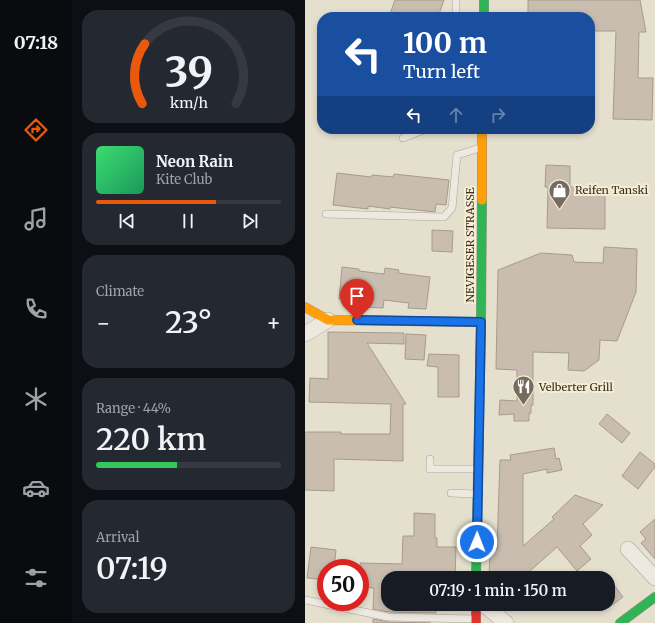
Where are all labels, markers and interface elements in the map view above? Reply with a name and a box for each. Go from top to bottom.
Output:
text: 100 m [403,25,487,61]
icon: left [337,28,389,80]
text: 07:18 [14,31,58,54]
text: 39 [164,46,213,98]
text: Turn left [403,60,480,83]
text: km/h [170,94,208,112]
icon: left [403,104,425,126]
icon: ahead [445,104,467,126]
icon: right [487,104,509,126]
icon: directions [22,116,50,144]
text: Neon Rain [156,152,233,171]
text: Kite Club [156,171,212,188]
shop icon: Reifen Tanski [546,177,572,210]
place label: Reifen Tanski [575,183,648,197]
street label: NEVIGESER STRASSE [463,187,477,303]
icon: music [22,205,50,233]
icon: previous [116,210,138,232]
icon: pause [177,210,199,232]
icon: next [239,210,261,232]
pin [340,279,374,320]
text: Climate [96,283,144,300]
icon: arrive [346,285,368,307]
icon: phone [22,295,50,323]
text: 23° [165,303,212,341]
text: − [96,309,111,337]
text: + [266,309,281,337]
restaurant icon: Velberter Grill [511,374,537,407]
place label: Velberter Grill [538,380,613,394]
icon: climate [22,385,50,413]
text: Range · 44% [96,400,171,417]
text: 220 km [96,420,206,458]
icon: car [22,474,50,502]
position arrow [456,521,498,563]
text: Arrival [96,529,139,546]
text: 07:19 [96,549,168,587]
speed limit sign: 50 [317,559,369,611]
icon: filters [22,564,50,592]
text: 07:19 · 1 min · 150 m [429,581,567,600]

